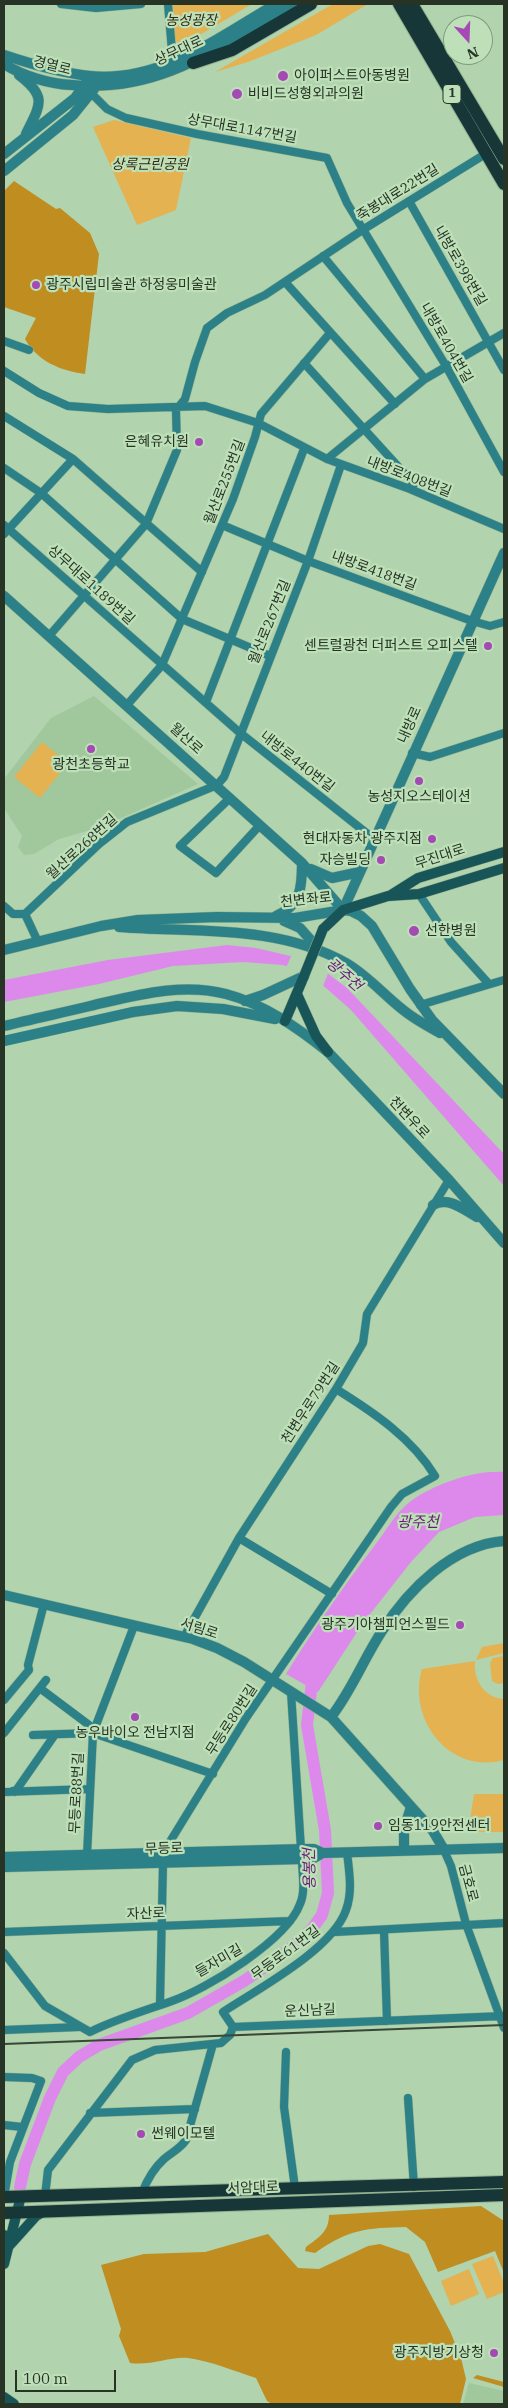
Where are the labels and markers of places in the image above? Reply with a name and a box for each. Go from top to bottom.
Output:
place label: 아이퍼스트아동병원 [294,68,410,84]
marker: 아이퍼스트아동병원 [276,69,290,83]
place label: 비비드성형외과의원 [248,86,364,102]
marker: 비비드성형외과의원 [230,87,244,101]
place label: 광주시립미술관 하정웅미술관 [46,277,217,293]
marker: 광주시립미술관 하정웅미술관 [30,279,42,291]
place label: 은혜유치원 [125,434,189,450]
marker: 은혜유치원 [193,436,205,448]
place label: 센트럴광천 더퍼스트 오피스텔 [304,638,478,654]
marker: 센트럴광천 더퍼스트 오피스텔 [482,640,494,652]
marker: 광천초등학교 [85,743,97,755]
place label: 광천초등학교 [52,757,130,773]
marker: 농성지오스테이션 [413,775,425,787]
place label: 농성지오스테이션 [367,789,471,805]
place label: 현대자동차 광주지점 [303,831,422,847]
marker: 현대자동차 광주지점 [426,833,438,845]
place label: 자승빌딩 [319,852,371,868]
marker: 자승빌딩 [375,854,387,866]
place label: 선한병원 [425,923,477,939]
marker: 선한병원 [407,924,421,938]
place label: 광주기아챔피언스필드 [321,1617,450,1633]
marker: 광주기아챔피언스필드 [454,1619,466,1631]
marker: 농우바이오 전남지점 [129,1711,141,1723]
place label: 농우바이오 전남지점 [75,1725,195,1741]
place label: 임동119안전센터 [388,1818,490,1834]
marker: 임동119안전센터 [372,1820,384,1832]
place label: 썬웨이모텔 [151,2126,215,2142]
marker: 썬웨이모텔 [135,2128,147,2140]
place label: 광주지방기상청 [394,2345,484,2361]
marker: 광주지방기상청 [488,2347,500,2359]

